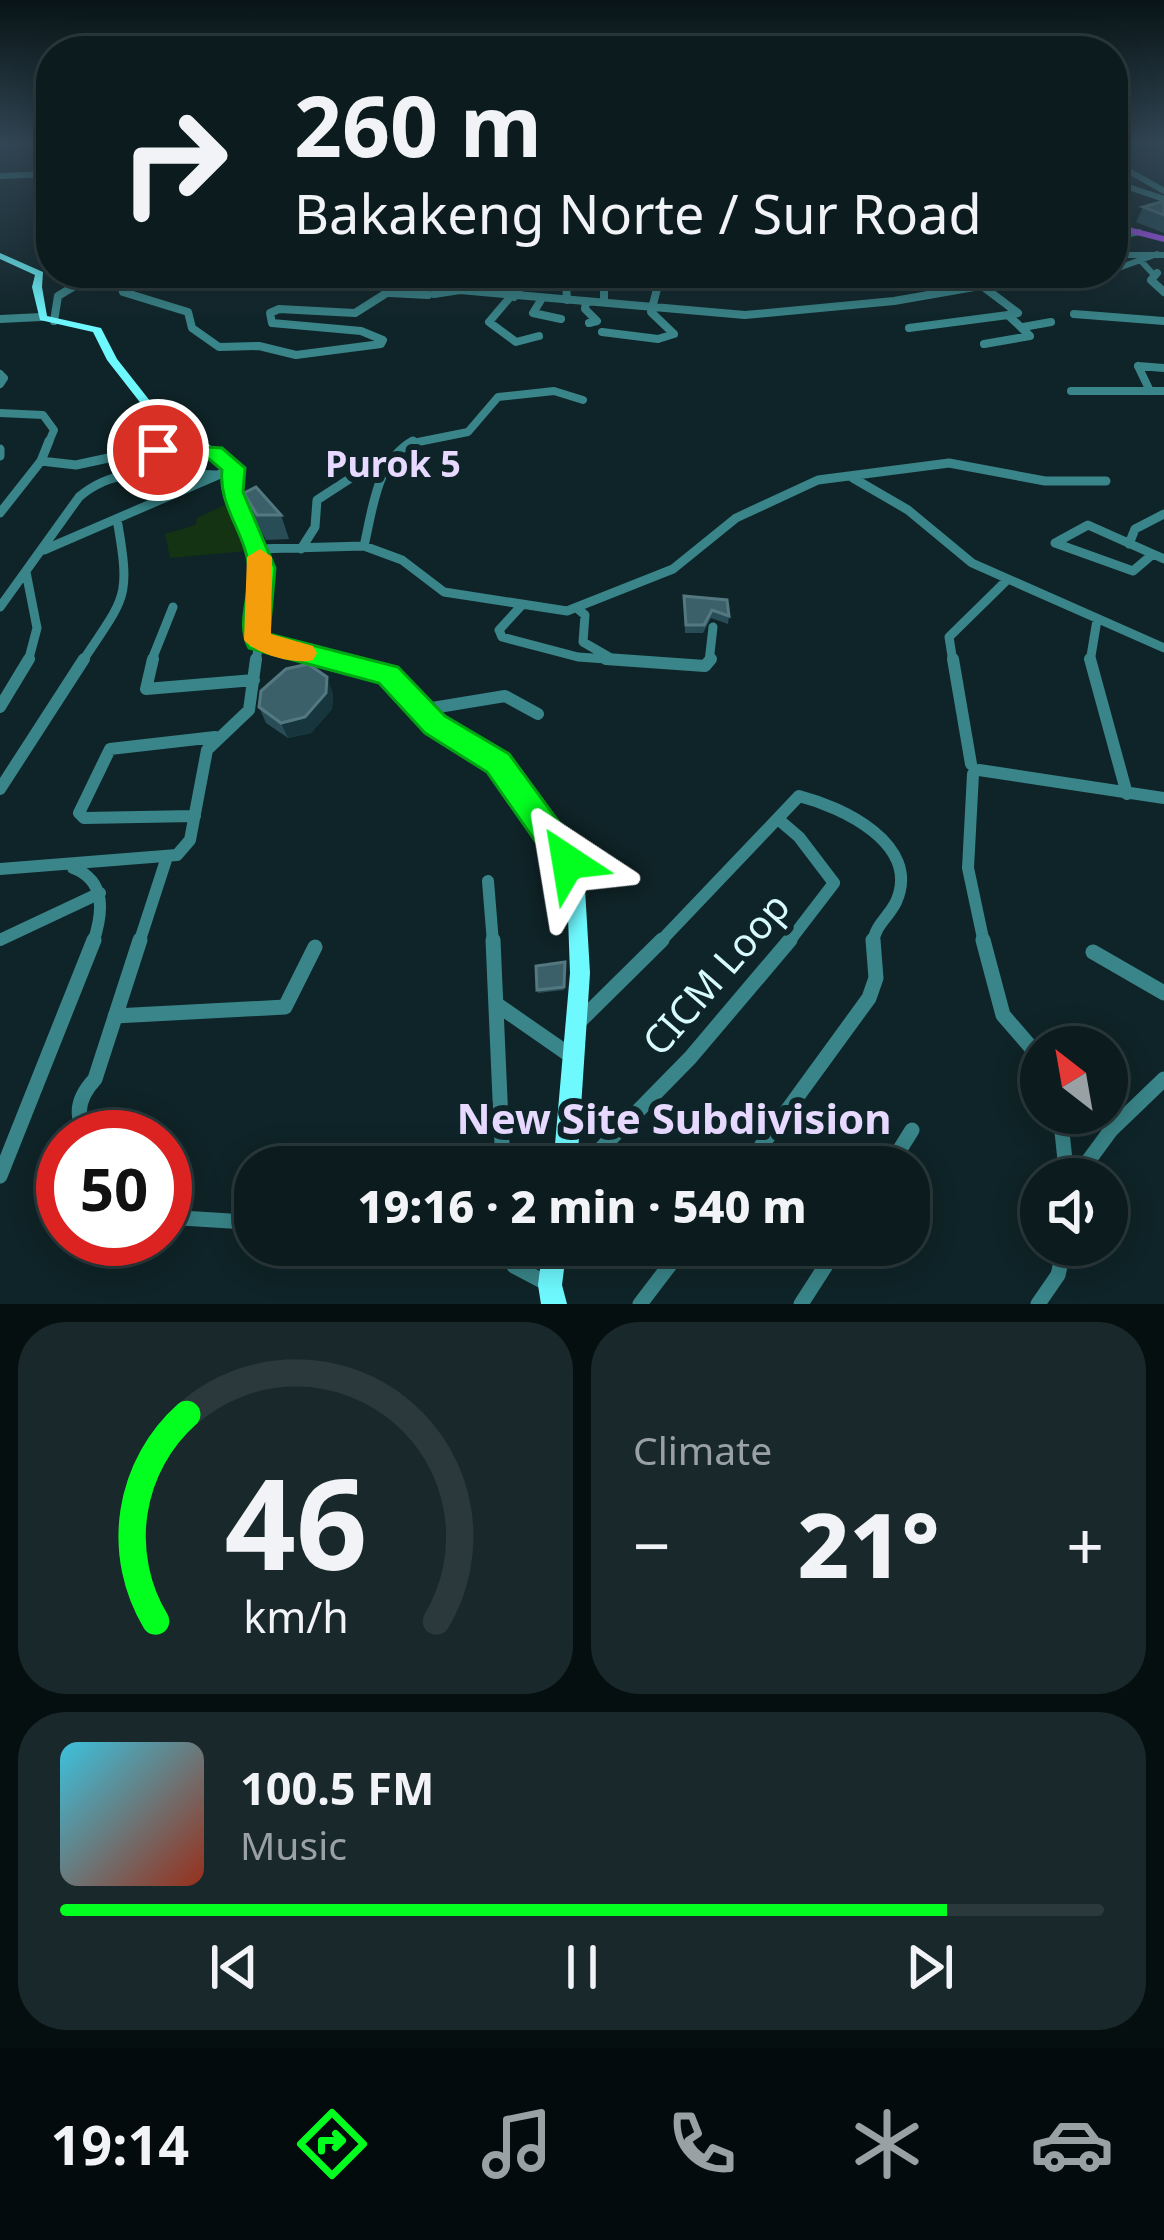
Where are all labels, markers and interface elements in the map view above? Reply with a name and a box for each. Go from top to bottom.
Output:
text: 260 m [294,67,542,182]
icon: right [96,84,252,240]
text: Bakakeng Norte / Sur Road [294,176,982,250]
pin [107,399,209,501]
icon: arrive [125,417,191,483]
district label: Purok 5 [325,439,461,488]
position arrow [505,799,631,925]
street label: CICM Loop [629,880,800,1066]
north arrow [1020,1026,1128,1134]
map controls [1020,1026,1128,1266]
district label: New Site Subdivision [457,1089,892,1146]
speed limit sign: 50 [36,1110,192,1266]
button: sound [1020,1158,1128,1266]
text: 19:16 · 2 min · 540 m [357,1175,807,1236]
text: Climate [633,1423,772,1476]
text: 46 [224,1437,367,1607]
text: 21° [797,1482,940,1604]
text: − [633,1499,671,1589]
text: + [1066,1499,1104,1589]
text: km/h [243,1587,348,1646]
text: 100.5 FM [240,1757,434,1818]
text: Music [240,1818,347,1871]
icon: previous [201,1934,267,2000]
icon: pause [549,1934,615,2000]
icon: next [897,1934,963,2000]
icon: directions [290,2102,374,2186]
icon: music [475,2102,559,2186]
icon: phone [660,2102,744,2186]
icon: climate [845,2102,929,2186]
icon: car [1030,2102,1114,2186]
text: 19:14 [50,2107,189,2181]

